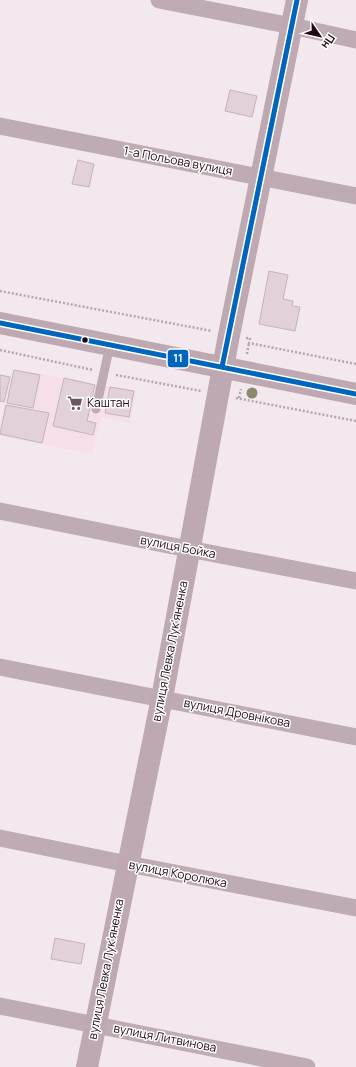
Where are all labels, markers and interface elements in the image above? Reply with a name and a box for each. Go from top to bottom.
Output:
north arrow [300,16,340,56]
text: Пн [318,32,339,52]
street label: 1-а Польова вулиця [122,142,234,179]
unlabelled marker [80,335,90,345]
line badge: 11 [167,349,189,368]
text: 11 [173,350,183,365]
supermarket icon: Каштан [66,394,84,412]
place label: Каштан [87,394,130,411]
street label: вулиця Бойка [139,531,217,562]
street label: вулиця Левка Лук'яненка [148,579,191,723]
street label: вулиця Дровнікова [182,694,292,731]
street label: вулиця Королюка [128,856,229,891]
street label: вулиця Левка Лук'яненка [84,897,127,1041]
street label: вулиця Литвинова [112,1019,218,1056]

